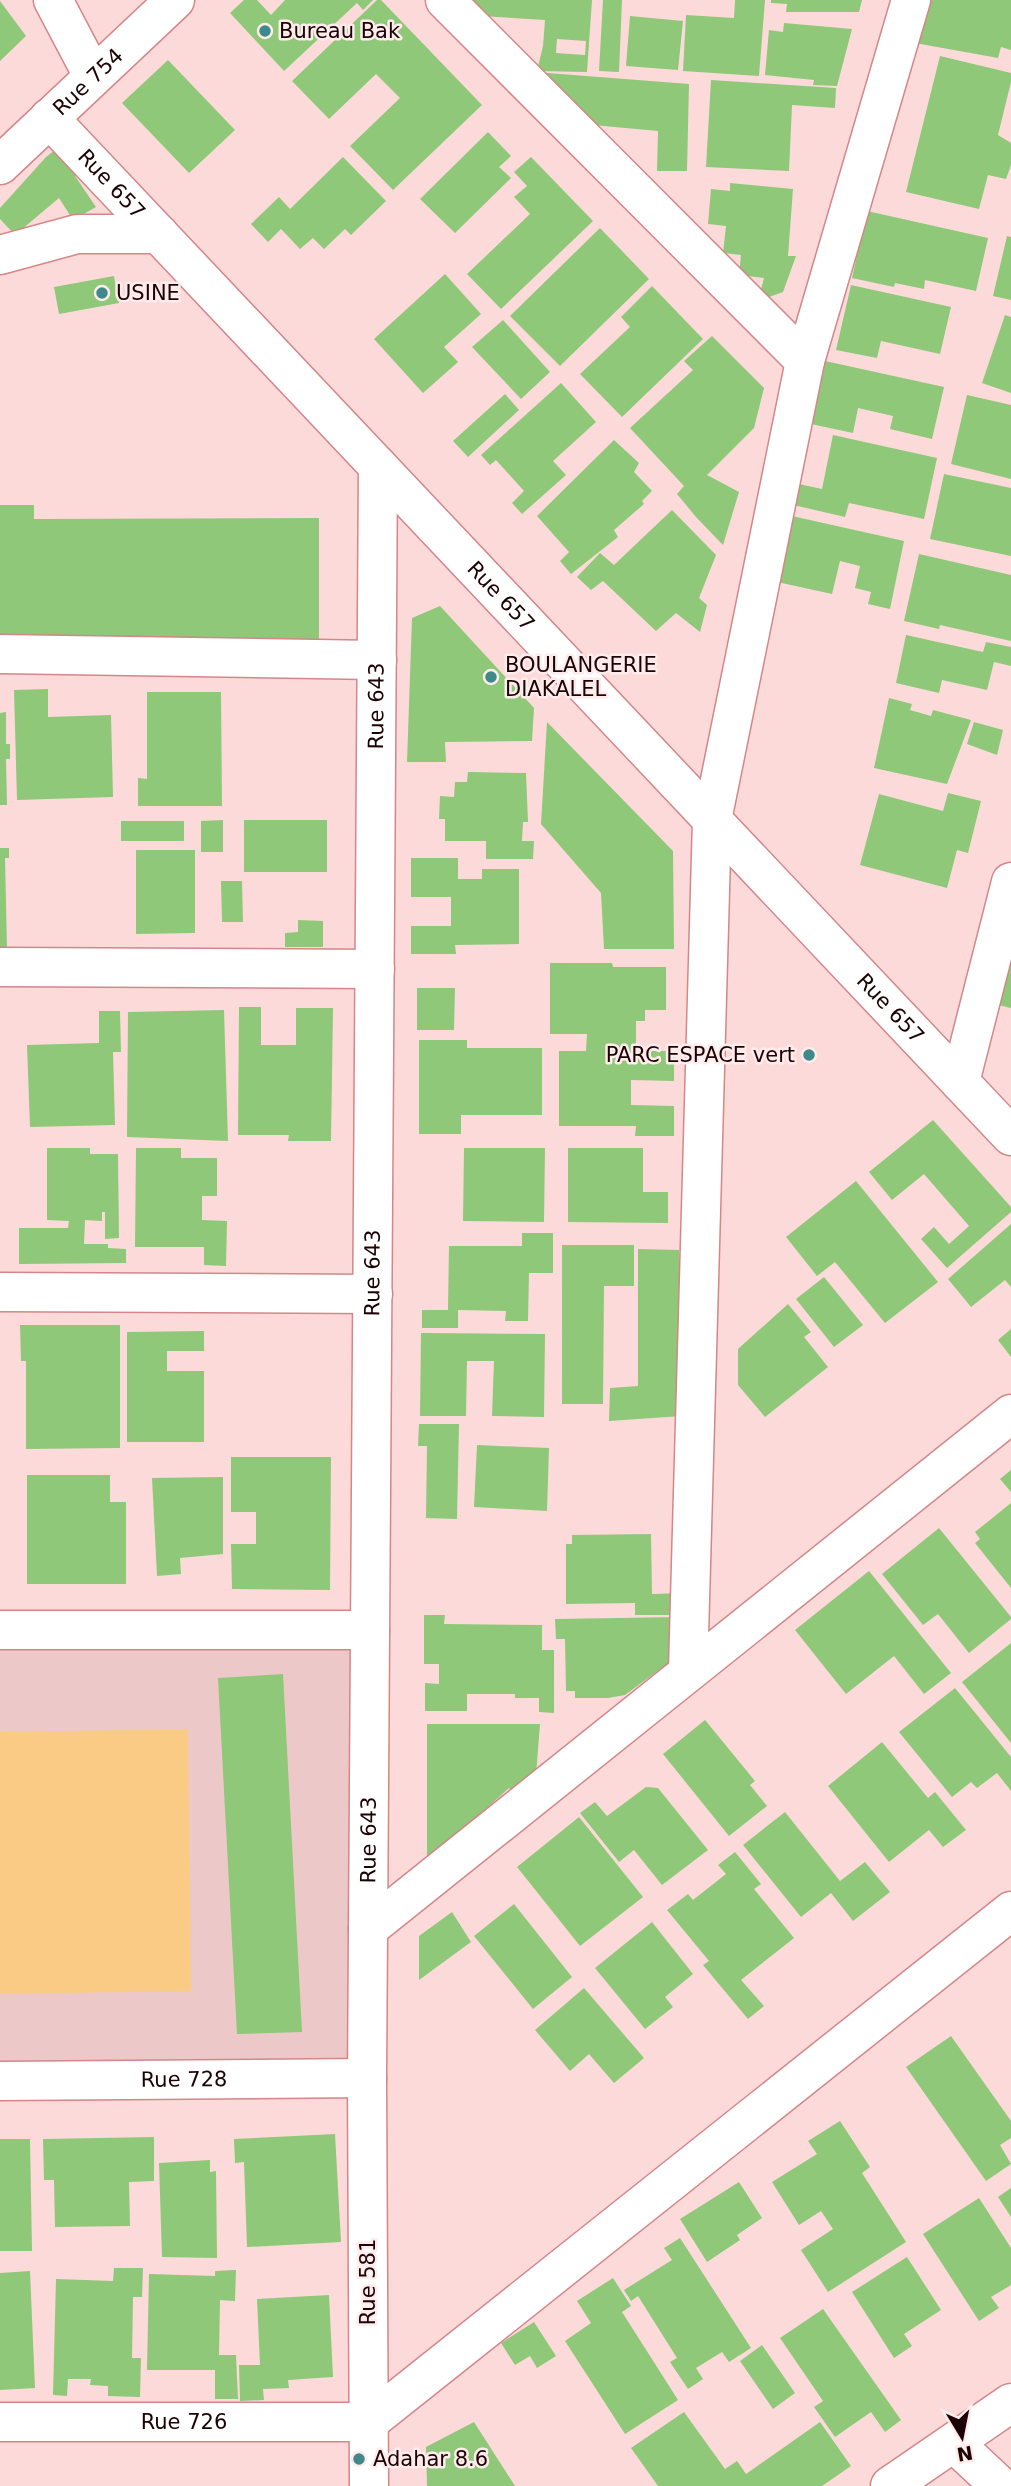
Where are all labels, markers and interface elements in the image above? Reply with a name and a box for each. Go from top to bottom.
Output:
place label: Bureau Bak [279,19,401,43]
marker: Bureau Bak [257,23,273,39]
street label: Rue 754 [48,44,128,120]
street label: Rue 657 [73,144,150,224]
place label: USINE [116,281,180,305]
marker: USINE [94,285,110,301]
street label: Rue 657 [462,556,539,636]
place label: BOULANGERIE DIAKALEL [505,653,657,701]
street label: Rue 643 [364,663,389,749]
marker: BOULANGERIE DIAKALEL [483,669,499,685]
street label: Rue 657 [852,969,929,1048]
place label: PARC ESPACE vert [606,1043,795,1067]
marker: PARC ESPACE vert [801,1047,817,1063]
street label: Rue 643 [360,1230,385,1316]
street label: Rue 643 [356,1797,381,1883]
street label: Rue 728 [141,2067,227,2092]
street label: Rue 581 [356,2239,380,2325]
north arrow [927,2402,997,2472]
street label: Rue 726 [141,2410,227,2434]
text: N [955,2442,975,2466]
place label: Adahar 8.6 [373,2447,488,2471]
marker: Adahar 8.6 [351,2451,367,2467]

